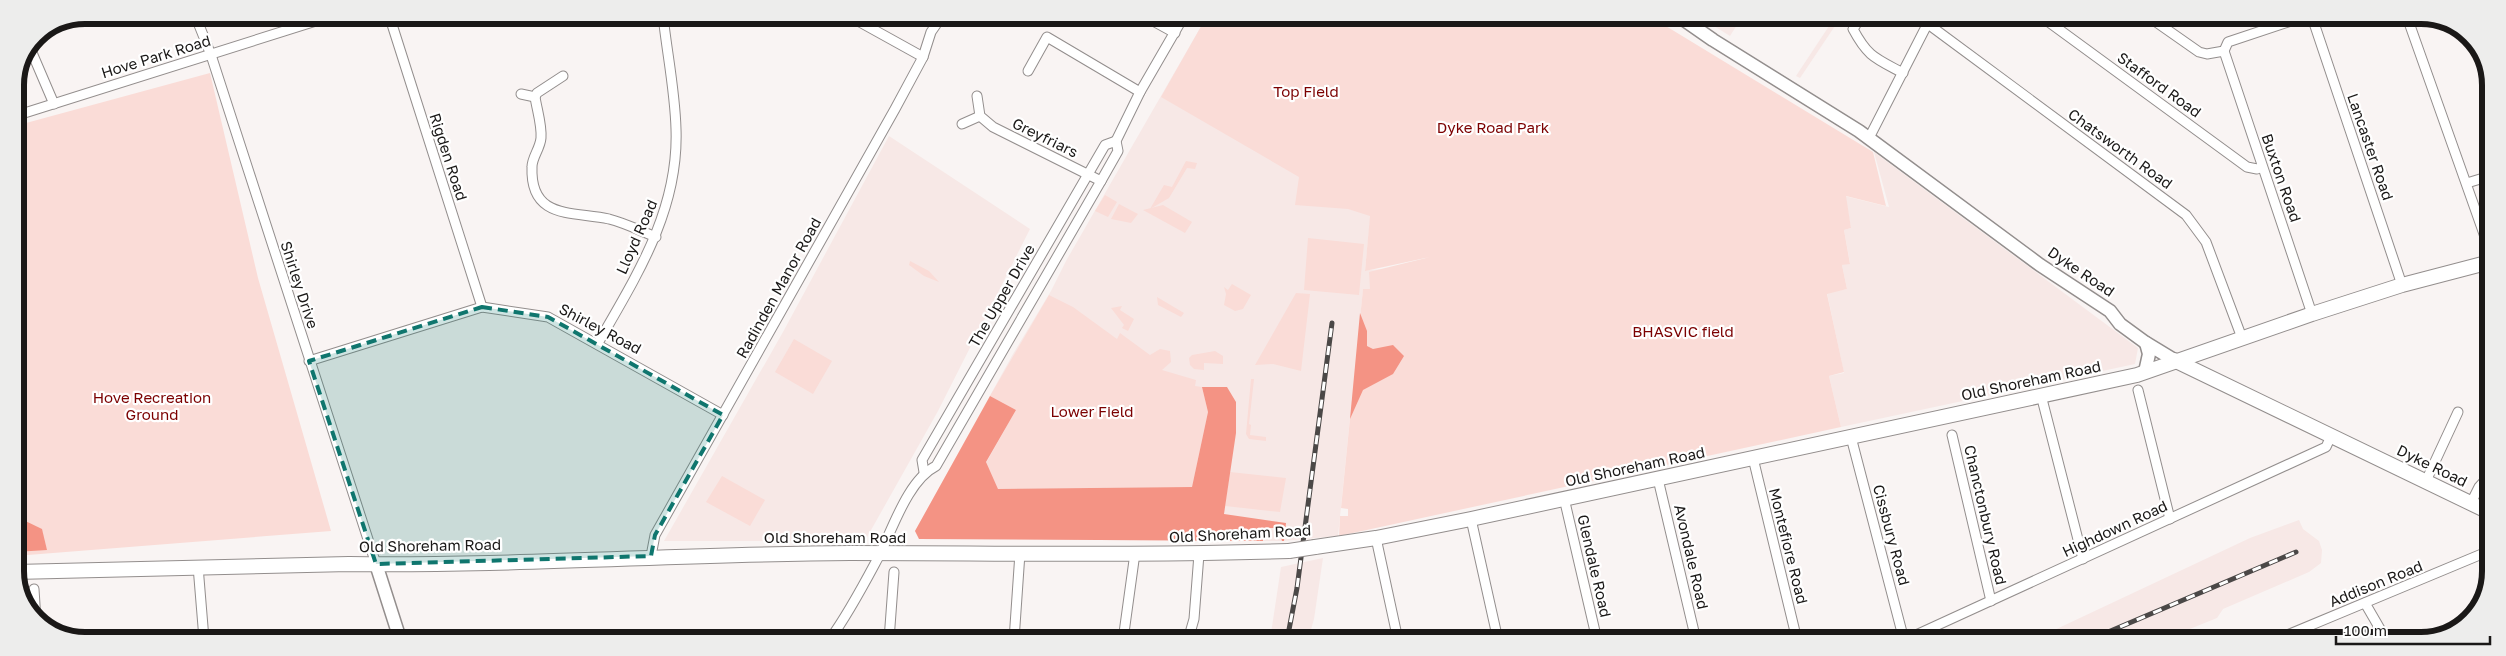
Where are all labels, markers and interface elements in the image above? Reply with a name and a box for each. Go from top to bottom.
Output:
street label: Hove Park Road [99,31,213,81]
street label: Stafford Road [2114,48,2205,121]
park label: Top Field [1273,82,1339,100]
street label: Lancaster Road [2344,91,2398,203]
street label: Chatsworth Road [2065,104,2176,192]
street label: Rigden Road [426,111,472,203]
street label: Greyfriars [1010,113,1081,161]
park label: Dyke Road Park [1437,118,1550,136]
street label: Buxton Road [2258,131,2305,224]
street label: Lloyd Road [612,197,660,277]
street label: Radinden Manor Road [732,214,824,361]
street label: Shirley Drive [277,239,323,331]
street label: The Upper Drive [964,241,1038,350]
street label: Dyke Road [2045,242,2118,300]
street label: Shirley Road [556,299,645,357]
park label: BHASVIC field [1632,322,1734,340]
street label: Old Shoreham Road [1959,356,2102,404]
park label: Hove Recreation Ground [93,388,211,423]
park label: Lower Field [1050,402,1134,420]
street label: Dyke Road [2394,440,2471,490]
street label: Old Shoreham Road [1563,442,1706,490]
street label: Chanctonbury Road [1961,443,2011,586]
street label: Cissbury Road [1870,482,1914,587]
street label: Montefiore Road [1766,486,1812,606]
street label: Highdown Road [2059,496,2170,560]
street label: Avondale Road [1671,503,1713,611]
street label: Glendale Road [1574,513,1616,619]
street label: Old Shoreham Road [1168,520,1312,546]
street label: Old Shoreham Road [764,528,906,546]
street label: Old Shoreham Road [359,535,501,555]
street label: Addison Road [2326,556,2425,610]
scale bar [2336,614,2490,646]
text: 100 m [2344,621,2387,639]

